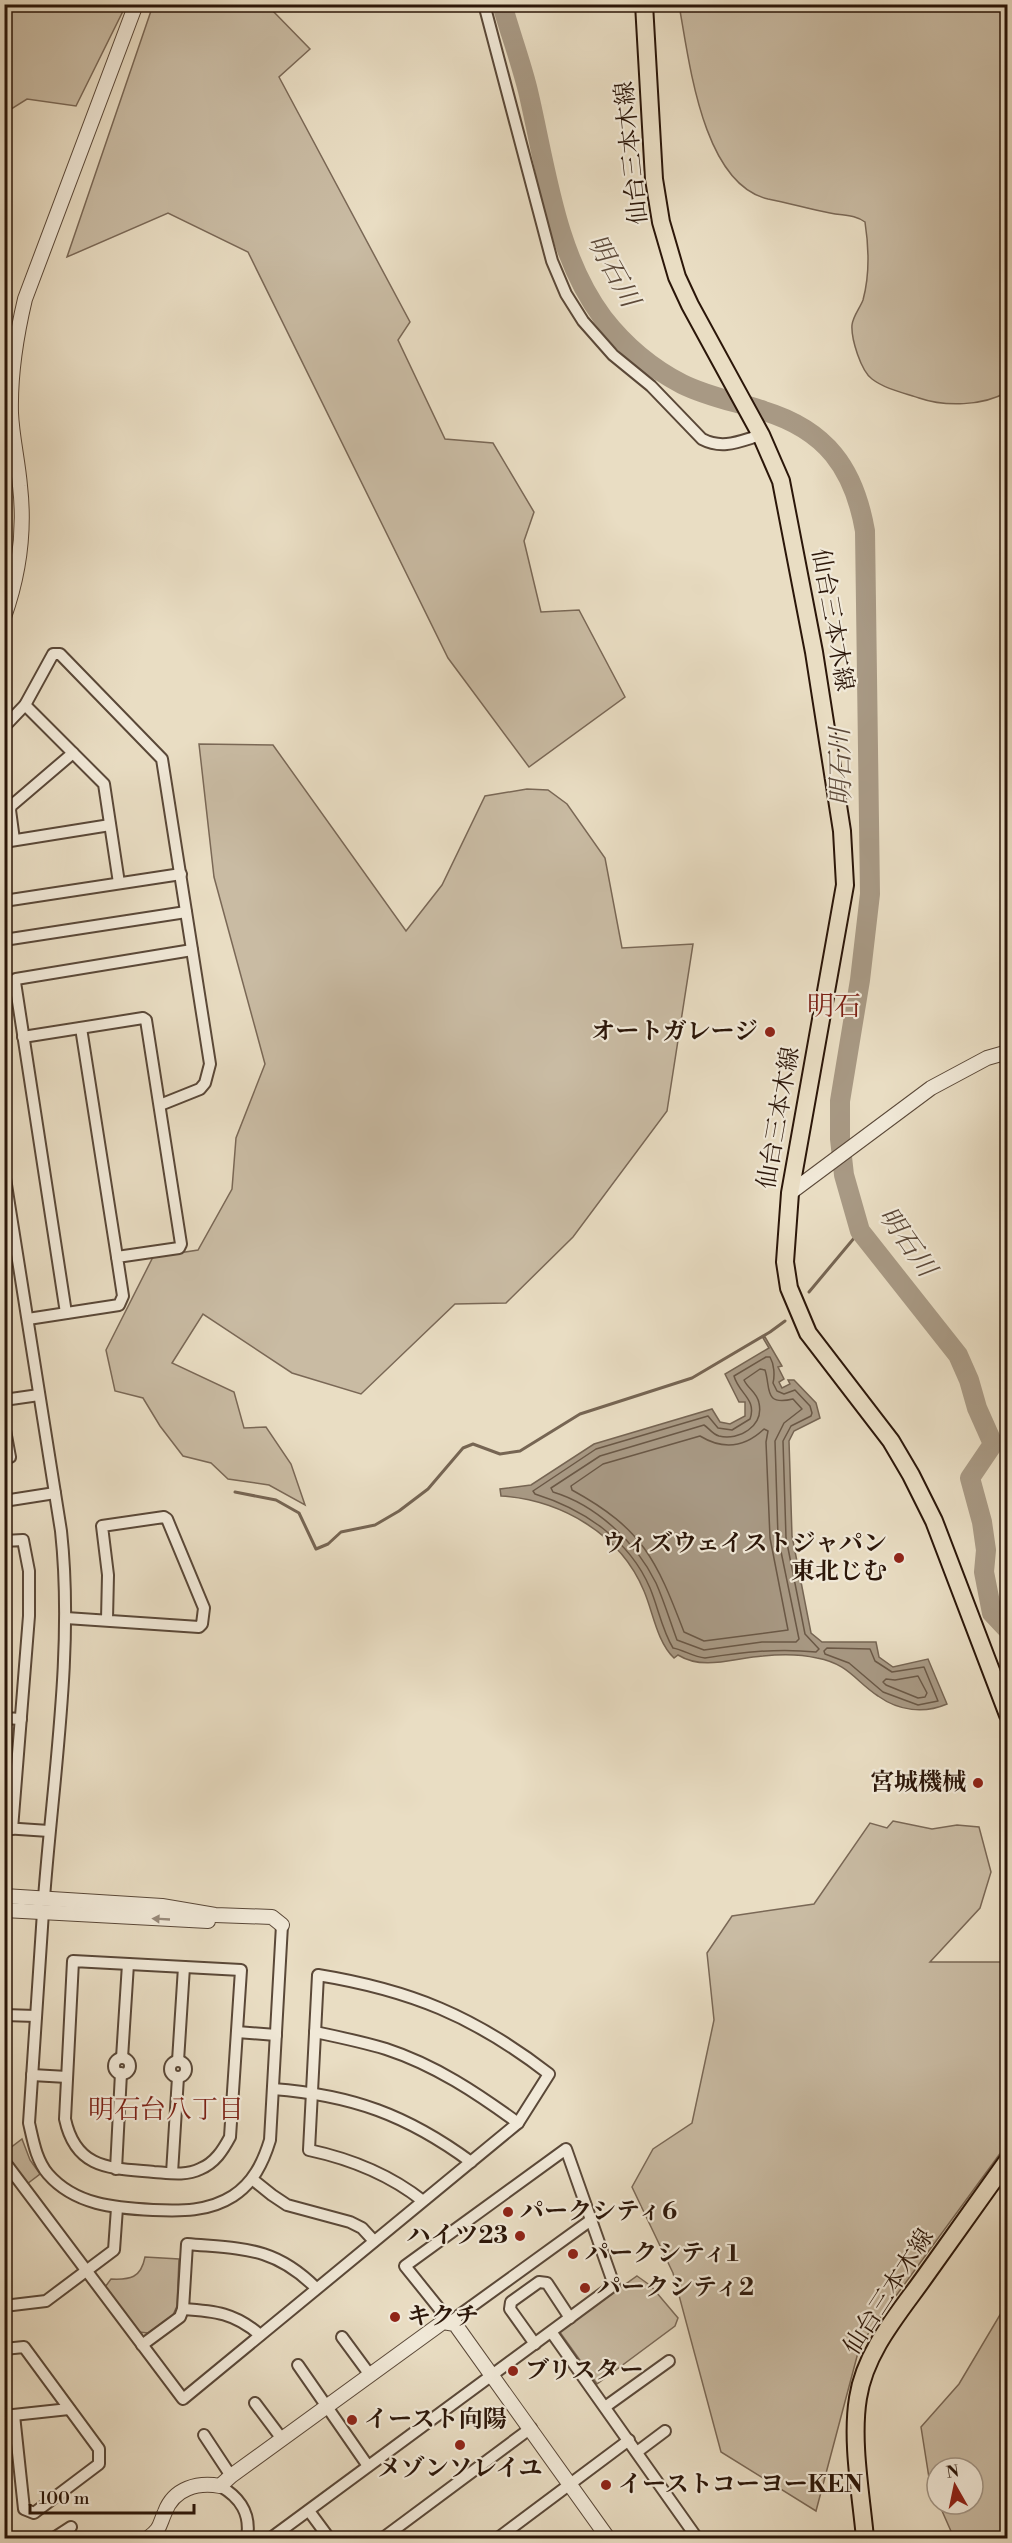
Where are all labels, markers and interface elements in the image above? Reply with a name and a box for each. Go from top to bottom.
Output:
street label: 仙台三本木線 [610,80,654,226]
water label: 明石川 [580,229,647,315]
street label: 仙台三本木線 [805,546,859,694]
water label: 明石川 [824,725,858,806]
district label: 明石 [807,990,861,1024]
place label: オートガレージ [591,1017,758,1047]
marker: オートガレージ [763,1025,777,1039]
street label: 仙台三本木線 [752,1044,806,1192]
water label: 明石川 [872,1201,944,1286]
place label: ウィズウェイストジャパン 東北じむ [602,1529,887,1587]
marker: ウィズウェイストジャパン 東北じむ [892,1551,906,1565]
place label: 宮城機械 [870,1768,966,1798]
marker: 宮城機械 [971,1776,985,1790]
one-way arrow [151,1914,170,1923]
district label: 明石台八丁目 [88,2094,244,2126]
place label: パークシティ6 [520,2197,677,2227]
marker: パークシティ6 [501,2205,515,2219]
place label: ハイツ23 [407,2221,508,2251]
street label: 仙台三本木線 [837,2223,941,2361]
marker: ハイツ23 [513,2229,527,2243]
place label: パークシティ1 [585,2239,739,2269]
marker: パークシティ1 [566,2247,580,2261]
place label: パークシティ2 [597,2273,754,2303]
marker: パークシティ2 [578,2281,592,2295]
place label: キクチ [407,2302,479,2332]
marker: キクチ [388,2310,402,2324]
place label: ブリスター [525,2356,644,2386]
marker: ブリスター [506,2364,520,2378]
place label: イースト向陽 [364,2405,507,2435]
marker: イースト向陽 [345,2413,359,2427]
marker: メゾンソレイユ [453,2438,467,2452]
place label: メゾンソレイユ [377,2454,543,2484]
north arrow [925,2456,985,2516]
text: N [945,2461,961,2483]
place label: イーストコーヨーKEN [618,2470,863,2500]
scale bar [30,2477,194,2515]
marker: イーストコーヨーKEN [599,2478,613,2492]
text: 100 m [39,2487,90,2510]

